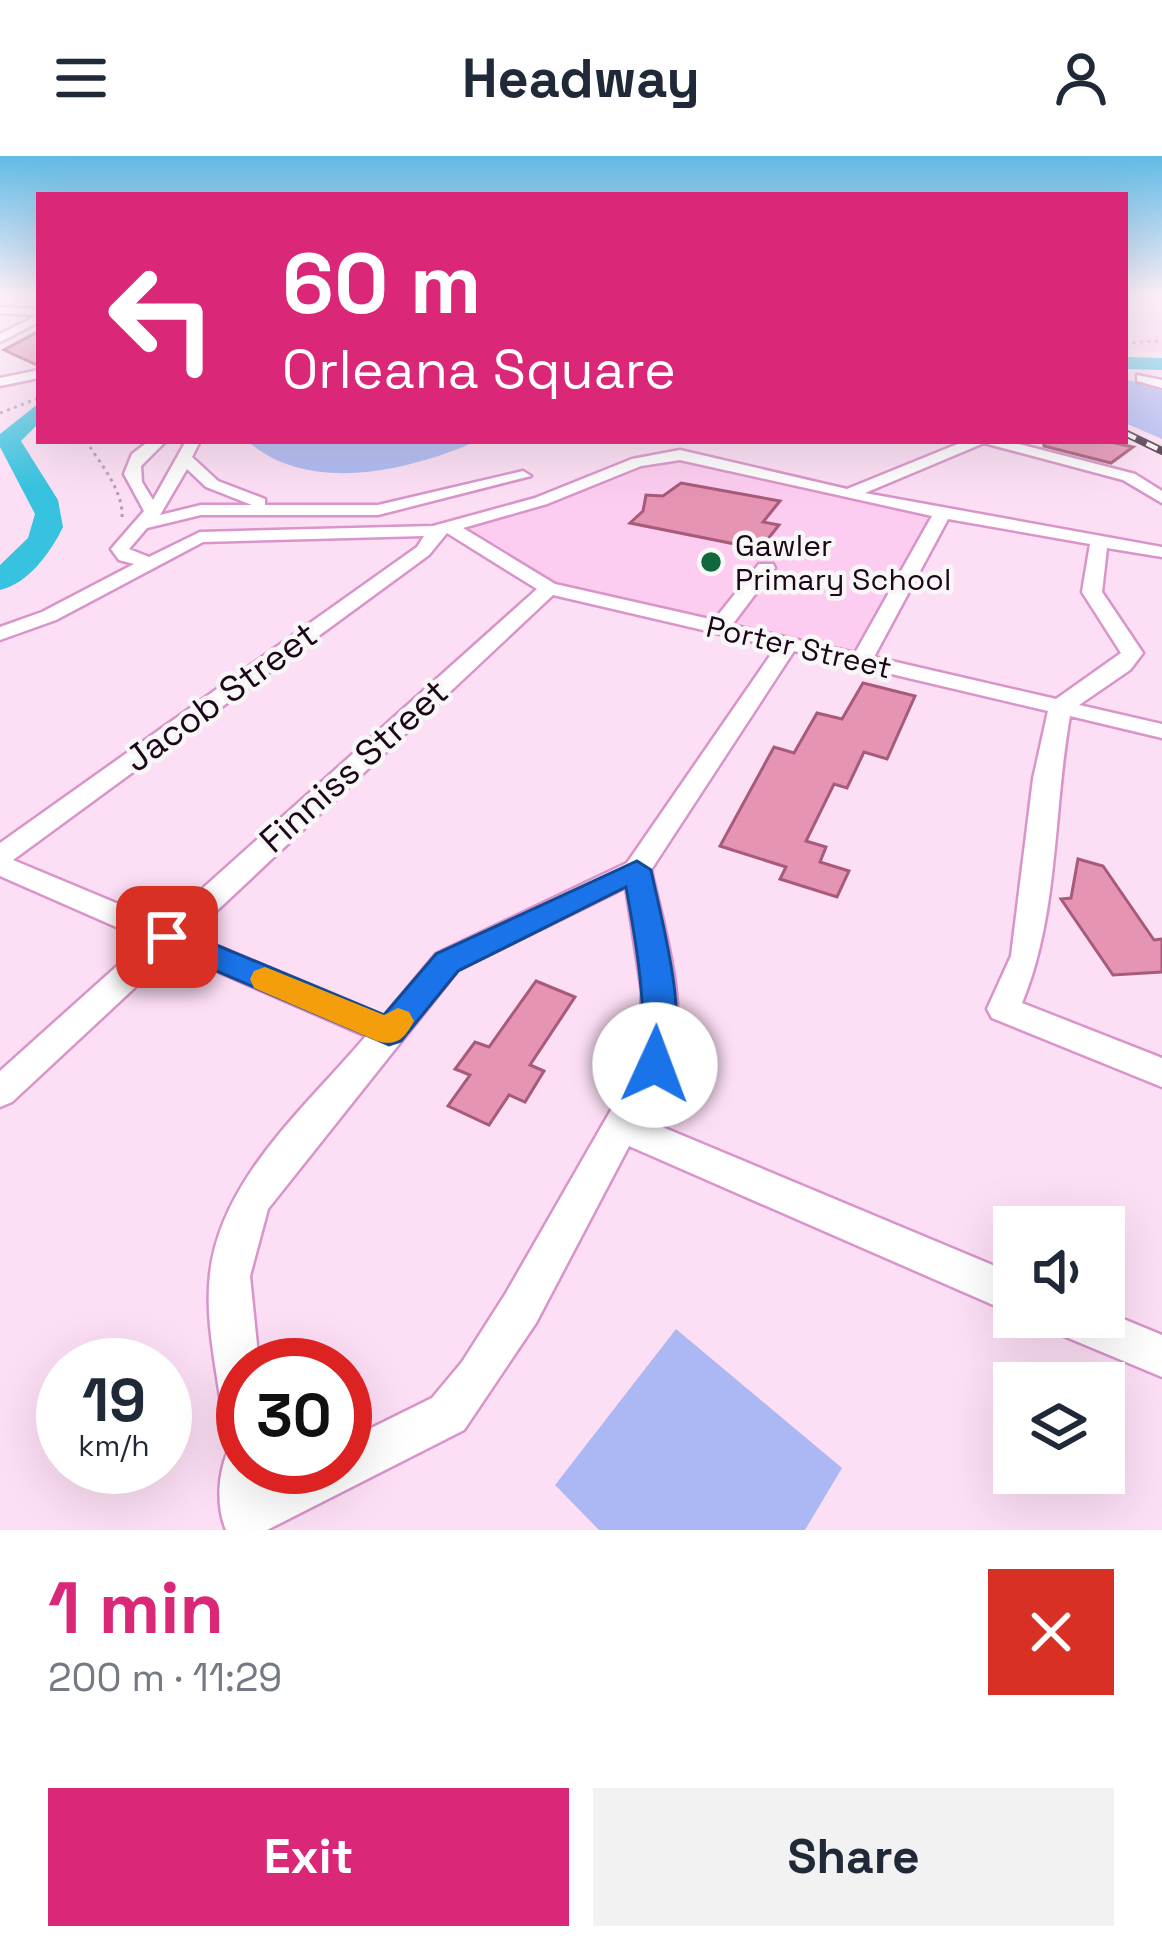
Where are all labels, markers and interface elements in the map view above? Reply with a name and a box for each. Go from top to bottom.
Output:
text: Headway [462,44,700,113]
icon: menu [48,45,114,111]
icon: person [1048,45,1114,111]
text: 60 m [282,230,481,338]
icon: left [84,240,240,396]
text: Orleana Square [282,335,676,404]
place label: Gawler Primary School [735,526,951,599]
marker: Gawler Primary School [698,549,724,575]
street label: Porter Street [702,607,896,687]
street label: Jacob Street [116,612,326,782]
street label: Finniss Street [250,669,458,863]
pin [116,886,218,988]
icon: arrive [134,904,200,970]
position arrow [592,1002,718,1128]
map controls [993,1206,1125,1494]
button: sound [993,1206,1125,1338]
speed limit sign: 30 [216,1338,372,1494]
text: 19 [82,1362,146,1439]
button: layers [993,1362,1125,1494]
text: km/h [78,1426,150,1465]
text: 1 min [48,1562,224,1654]
button: close [988,1569,1114,1695]
text: 200 m · 11:29 [48,1653,282,1702]
button: Exit [48,1788,569,1926]
button: Share [593,1788,1114,1926]

